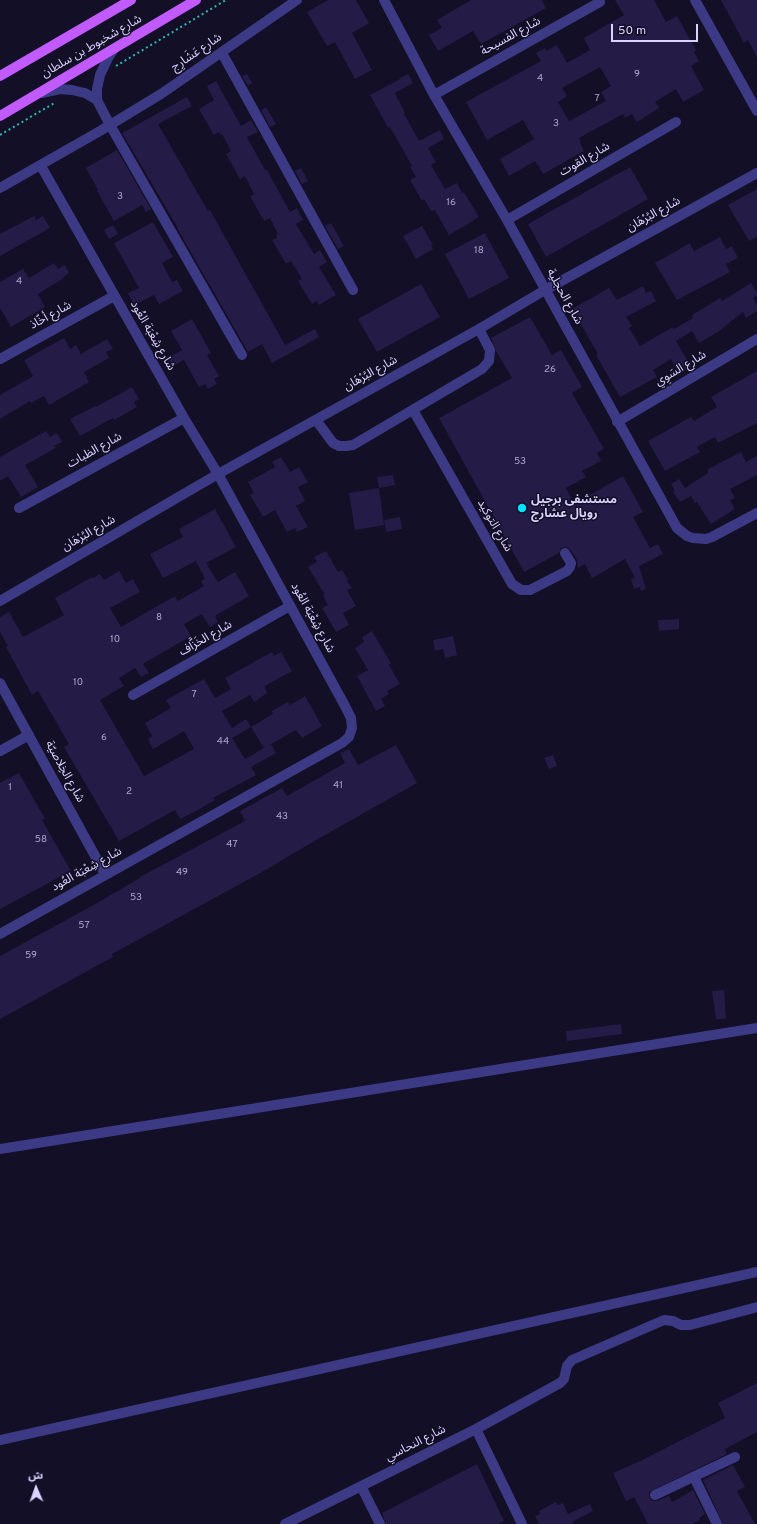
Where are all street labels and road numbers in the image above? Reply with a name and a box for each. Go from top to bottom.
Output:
street label: شارع شخبوط بن سلطان [39,12,145,82]
street label: شارع الفسيحة [479,15,543,59]
street label: شارع عَشَارِج [169,31,225,75]
street label: شارع القوت [557,140,613,180]
street label: شارع البُرْهَان [625,194,683,236]
street label: شارع الحجلية [543,267,585,327]
street label: شارع أخّاذ [28,299,74,333]
street label: شارع شِعْبَة العُود [126,299,178,373]
street label: شارع السَوِي [653,348,709,390]
street label: شارع البُرْهَان [342,353,400,395]
street label: شارع الظبات [65,430,125,472]
street label: شارع التوكيد [473,497,515,555]
street label: شارع البُرْهَان [60,513,118,555]
street label: شارع شِعْبَة العُود [287,580,337,656]
street label: شارع الخَزَّاف [177,618,235,660]
street label: شارع الخِلاصيّة [41,739,87,805]
street label: شارع شِعْبَة العُود [49,845,125,895]
street label: شارع النحاسي [383,1423,449,1465]

